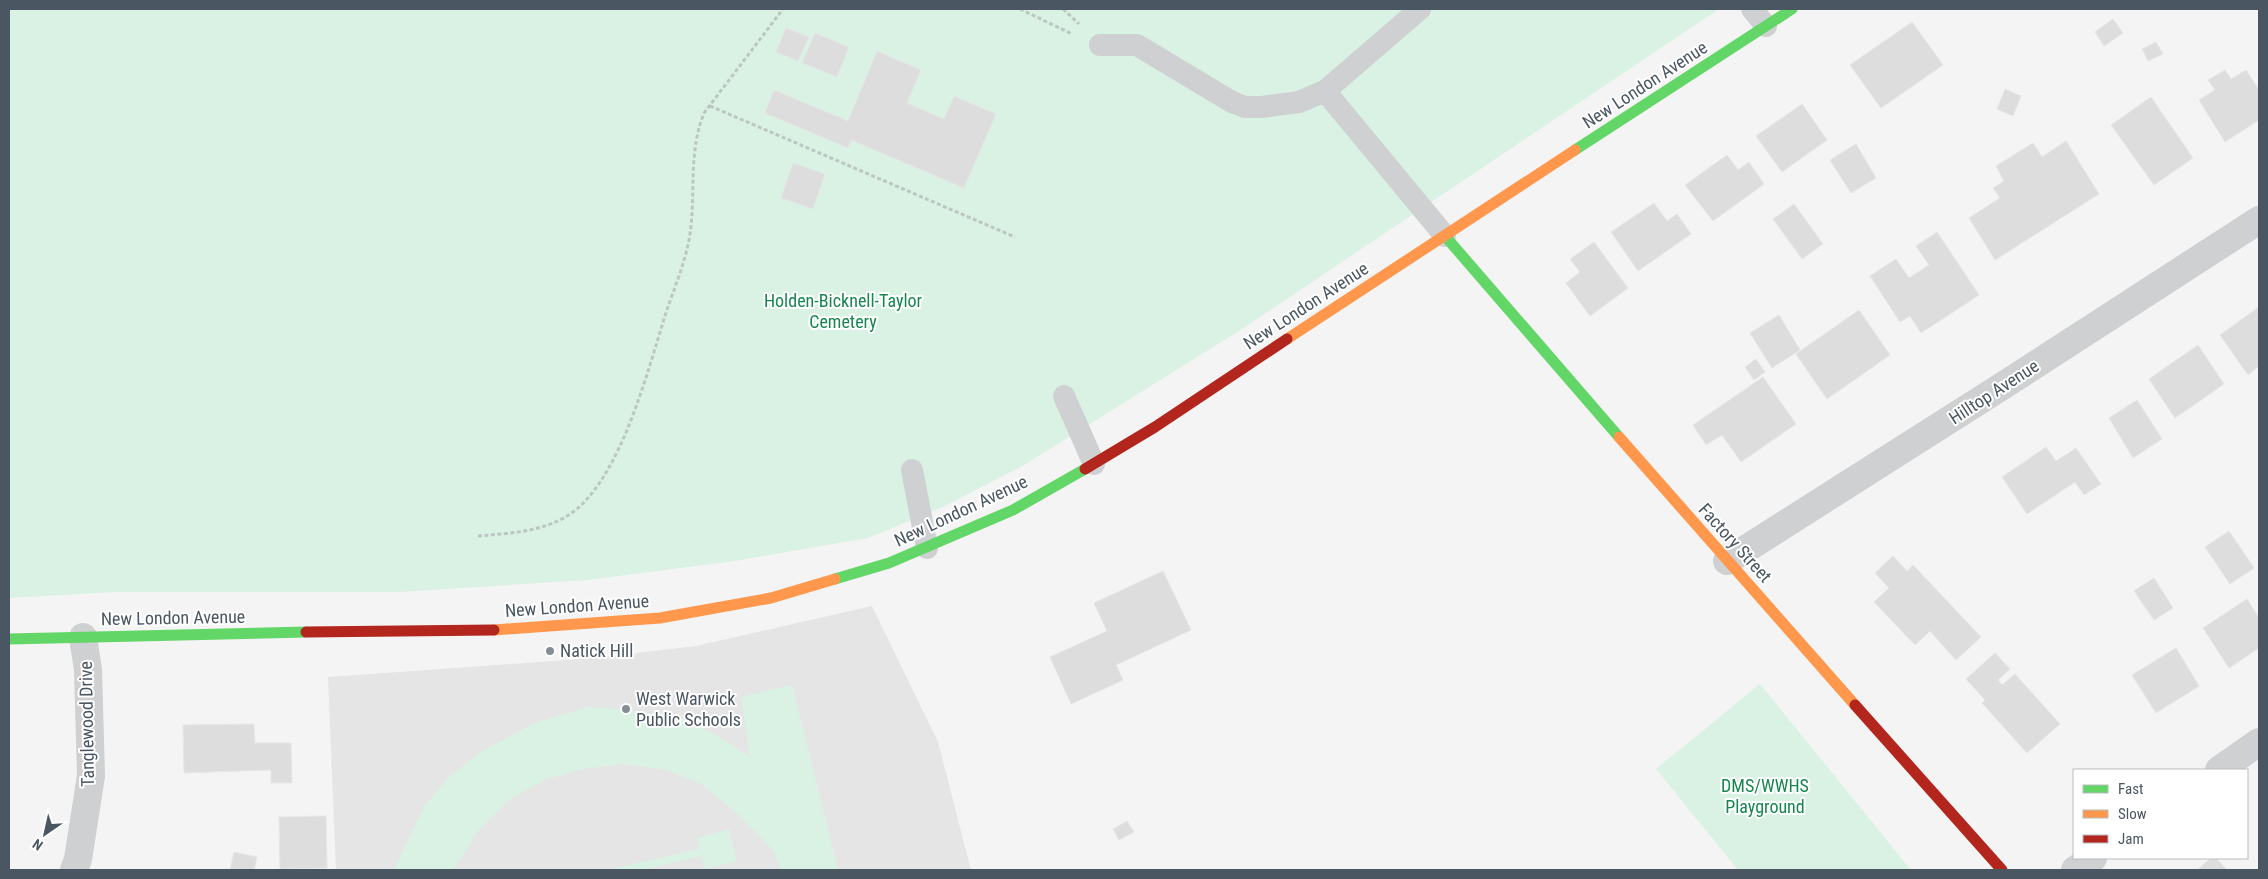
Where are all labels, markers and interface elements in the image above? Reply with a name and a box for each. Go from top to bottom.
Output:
street label: New London Avenue [1578,36,1711,133]
street label: New London Avenue [1239,257,1372,354]
park label: Holden-Bicknell-Taylor Cemetery [764,290,923,332]
street label: Hilltop Avenue [1945,355,2042,428]
street label: New London Avenue [891,471,1031,551]
street label: Factory Street [1694,499,1776,586]
street label: New London Avenue [504,590,650,621]
street label: New London Avenue [101,606,245,629]
place label: Natick Hill [560,640,633,661]
marker: Natick Hill [544,645,556,657]
street label: Tanglewood Drive [75,661,98,787]
place label: West Warwick Public Schools [636,688,741,730]
marker: West Warwick Public Schools [620,703,632,715]
legend [2073,769,2248,859]
park label: DMS/WWHS Playground [1721,775,1809,817]
text: Fast [2118,780,2143,798]
text: Slow [2118,805,2147,823]
north arrow [20,809,70,859]
text: Jam [2118,830,2144,848]
text: N [30,836,46,854]

